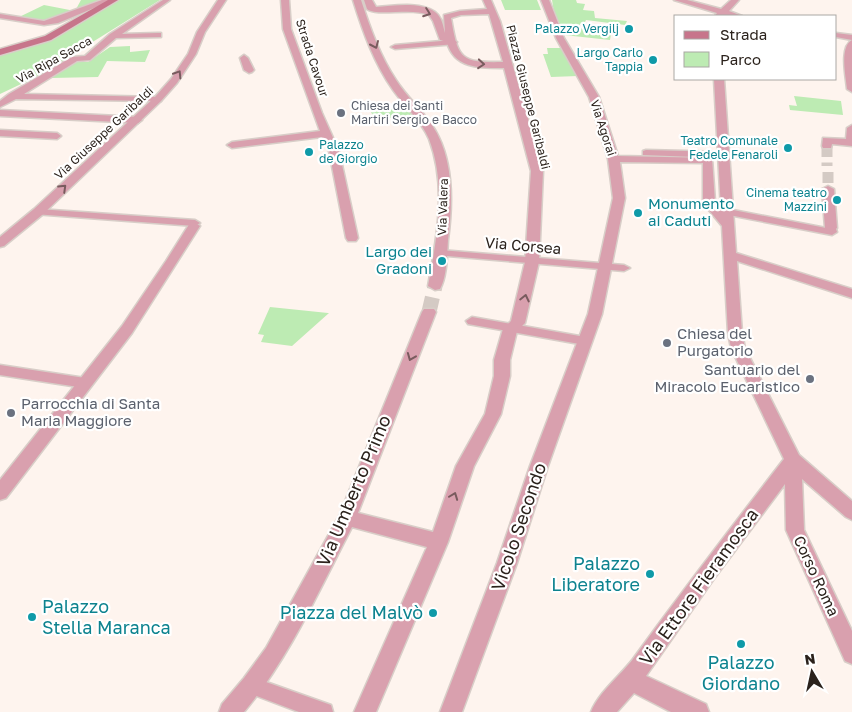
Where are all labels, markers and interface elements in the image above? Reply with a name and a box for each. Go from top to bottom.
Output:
one-way arrow [422,7,431,17]
legend [674,15,837,80]
street label: Strada Cavour [293,17,332,99]
place label: Palazzo Vergilj [535,21,619,36]
street label: Piazza Giuseppe Garibaldi [503,23,554,171]
marker: Palazzo Vergilj [623,23,635,35]
text: Strada [720,25,767,43]
street label: Via Ripa Sacca [13,33,94,86]
one-way arrow [368,40,379,49]
place label: Largo Carlo Tappia [577,45,643,74]
text: Parco [720,50,761,68]
marker: Largo Carlo Tappia [647,54,659,66]
one-way arrow [478,58,486,69]
one-way arrow [172,71,182,80]
street label: Via Giuseppe Garibaldi [51,83,156,182]
place label: Chiesa dei Santi Martiri Sergio e Bacco [351,98,477,127]
street label: Via Agorai [587,98,620,158]
marker: Chiesa dei Santi Martiri Sergio e Bacco [335,107,347,119]
place label: Teatro Comunale Fedele Fenaroli [680,133,778,162]
place label: Palazzo de Giorgio [319,137,378,166]
marker: Teatro Comunale Fedele Fenaroli [782,142,794,154]
marker: Palazzo de Giorgio [303,146,315,158]
street label: Via Valera [434,178,451,236]
one-way arrow [57,185,66,194]
place label: Cinema teatro Mazzini [746,185,827,214]
place label: Monumento ai Caduti [648,194,734,229]
marker: Cinema teatro Mazzini [831,194,843,206]
marker: Monumento ai Caduti [632,207,644,219]
street label: Via Corsea [484,233,562,257]
place label: Largo dei Gradoni [365,242,432,277]
marker: Largo dei Gradoni [436,255,448,267]
one-way arrow [519,293,530,302]
place label: Chiesa del Purgatorio [677,324,753,359]
marker: Chiesa del Purgatorio [661,337,673,349]
one-way arrow [406,352,417,361]
place label: Santuario del Miracolo Eucaristico [654,360,800,395]
marker: Santuario del Miracolo Eucaristico [804,373,816,385]
place label: Parrocchia di Santa Maria Maggiore [21,394,160,429]
marker: Parrocchia di Santa Maria Maggiore [5,407,17,419]
street label: Via Umberto Primo [311,412,395,570]
street label: Vicolo Secondo [486,460,550,594]
one-way arrow [447,492,458,501]
street label: Via Ettore Fieramosca [634,504,763,669]
street label: Corso Roma [790,533,843,619]
place label: Palazzo Liberatore [551,552,640,595]
marker: Palazzo Liberatore [644,568,656,580]
place label: Palazzo Stella Maranca [42,595,171,638]
place label: Piazza del Malvò [280,601,423,623]
marker: Piazza del Malvò [427,607,439,619]
marker: Palazzo Stella Maranca [26,611,38,623]
marker: Palazzo Giordano [735,638,747,650]
north arrow [787,647,837,697]
text: N [803,649,816,668]
place label: Palazzo Giordano [702,651,780,694]

